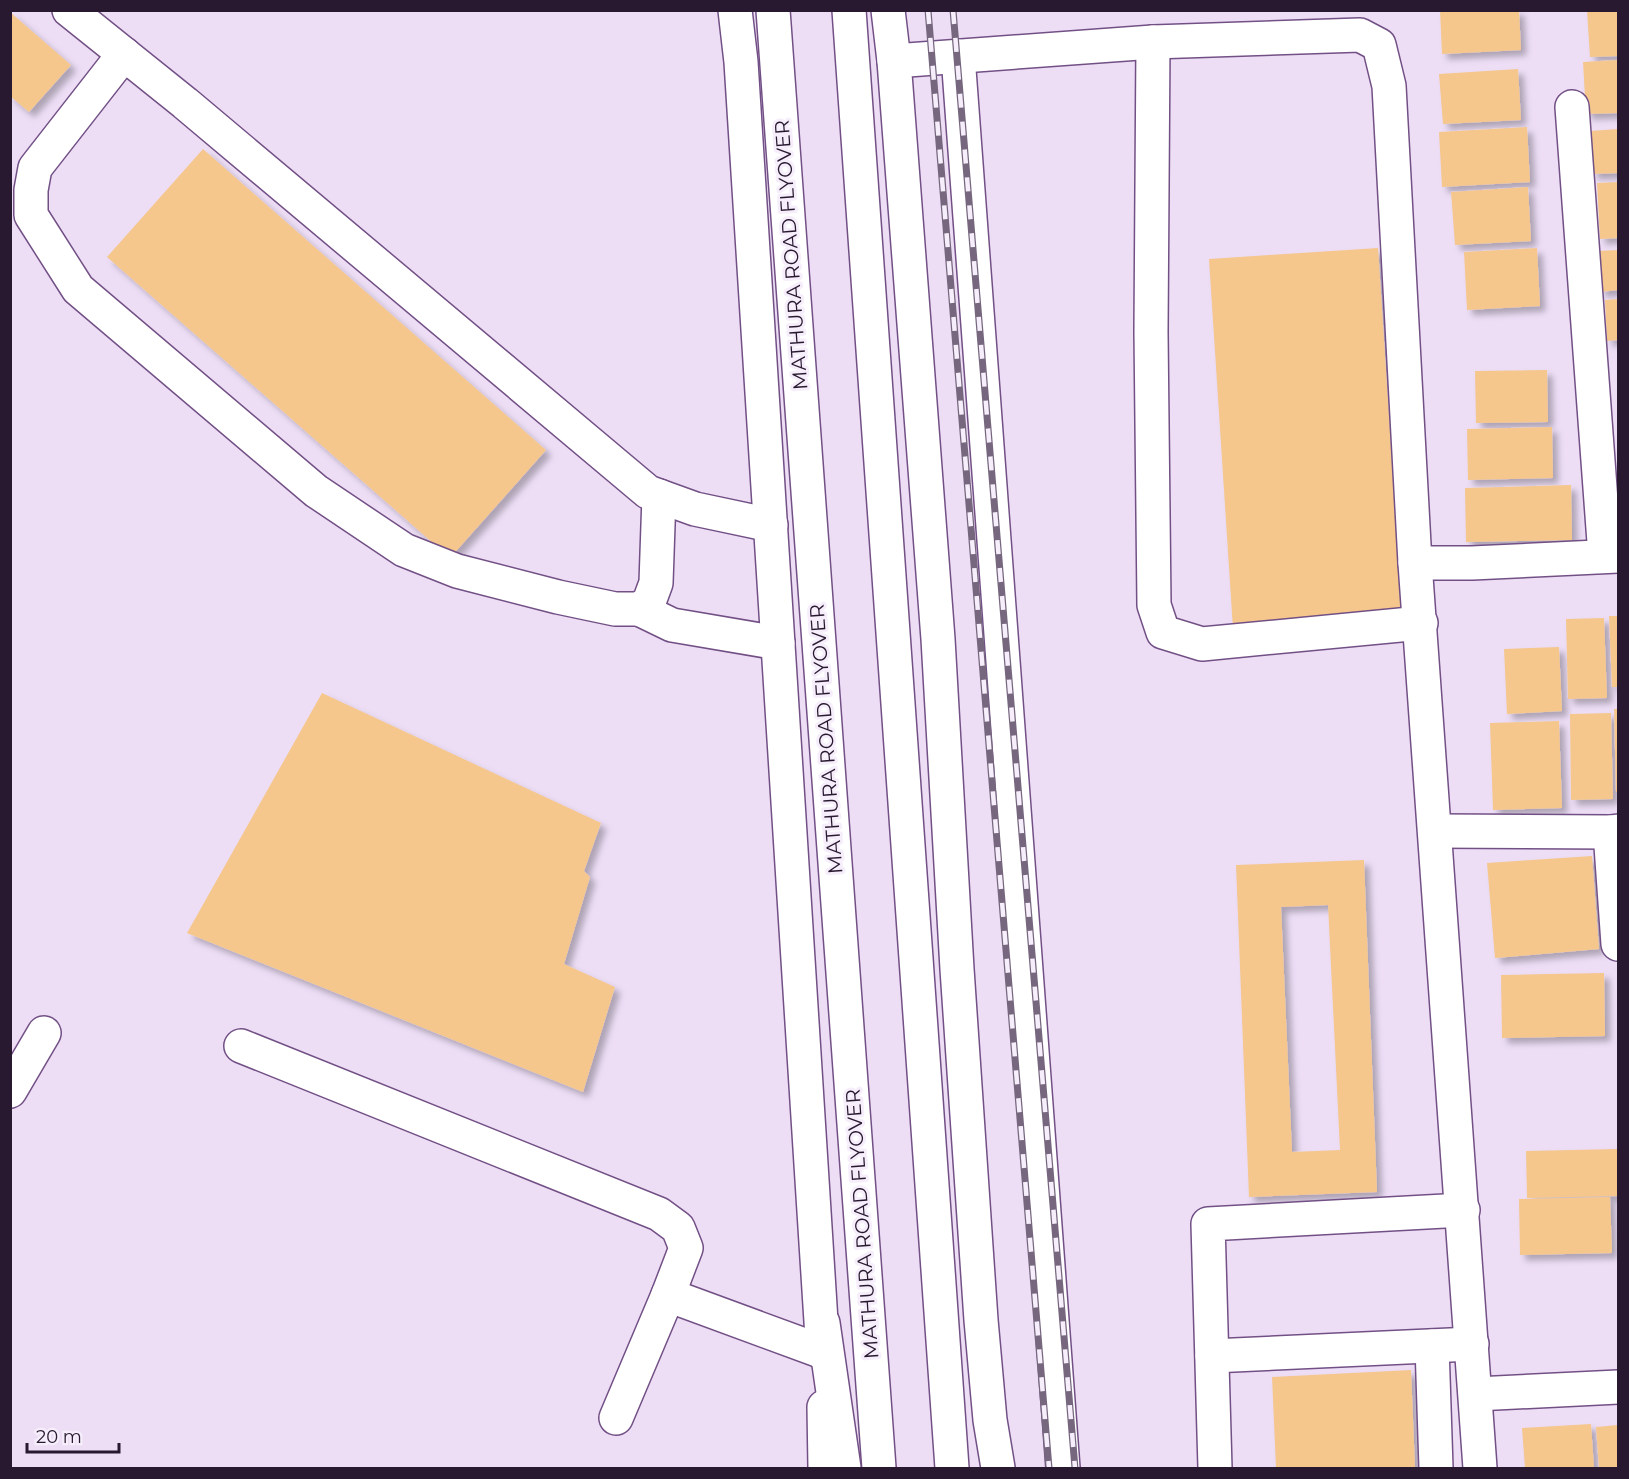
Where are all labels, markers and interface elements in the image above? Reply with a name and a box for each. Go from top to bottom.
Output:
street label: MATHURA ROAD FLYOVER [770,119,812,391]
street label: MATHURA ROAD FLYOVER [805,603,847,875]
street label: MATHURA ROAD FLYOVER [841,1088,883,1360]
scale bar [27,1416,118,1454]
text: 20 m [36,1426,82,1448]

